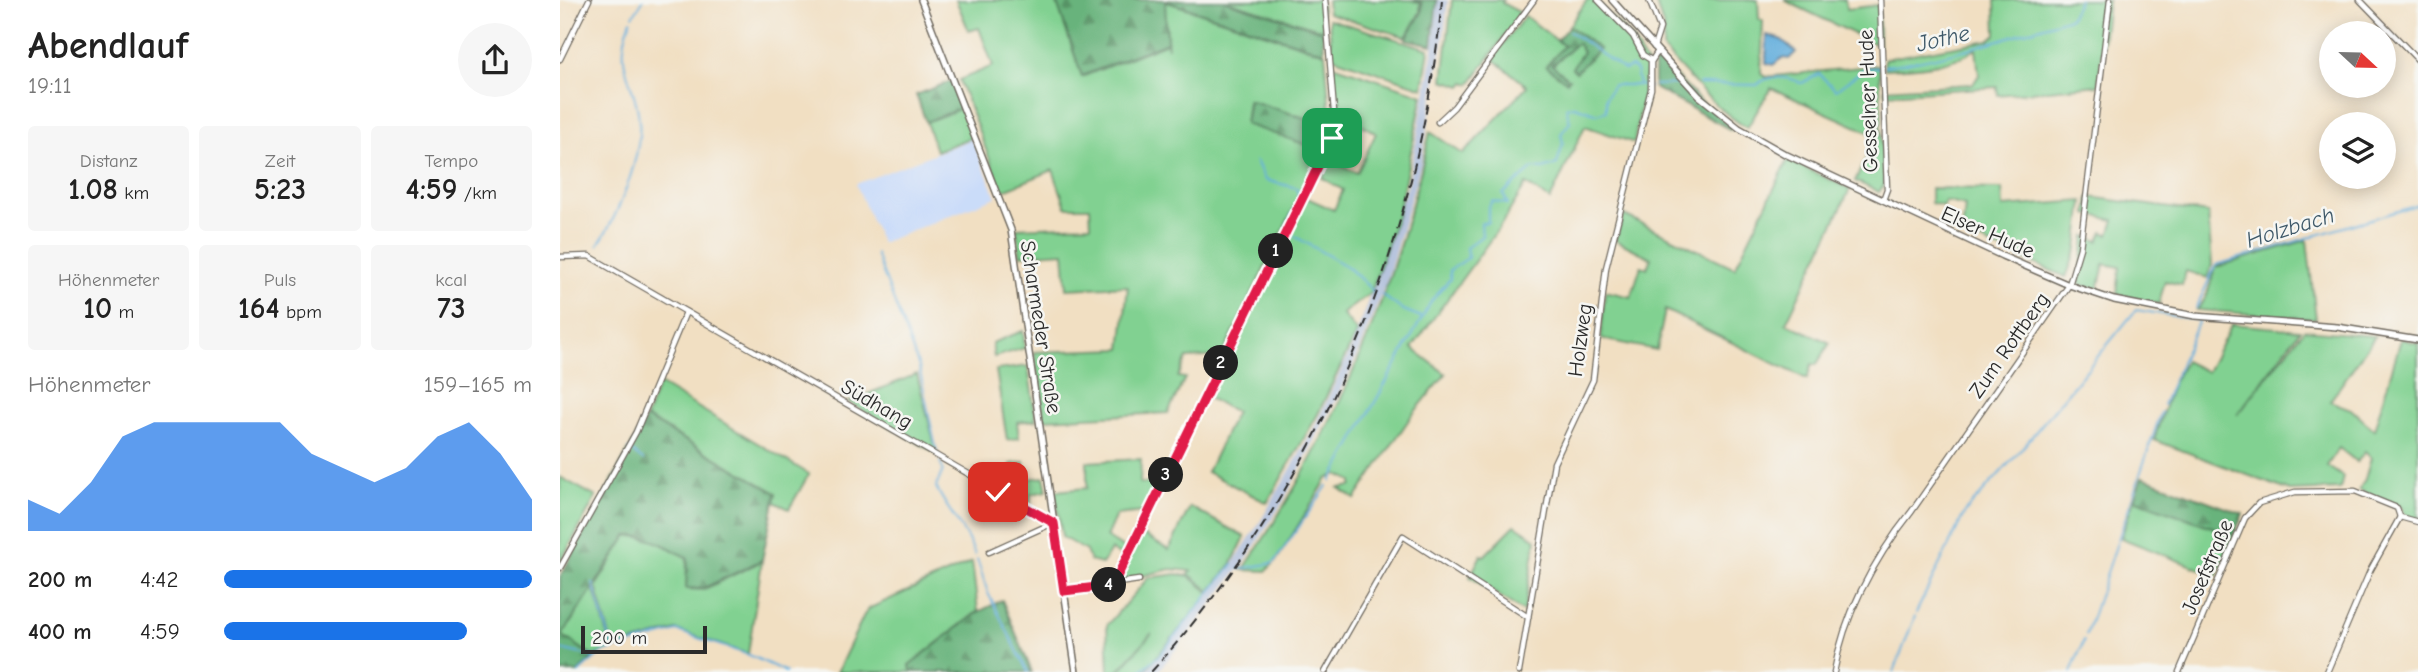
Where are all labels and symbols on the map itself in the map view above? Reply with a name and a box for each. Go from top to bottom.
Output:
water label: Jothe [1913,19,1973,58]
north arrow [2319,21,2396,98]
street label: Gesselner Hude [1854,29,1882,173]
pin [1302,108,1362,168]
street label: Elser Hude [1938,201,2038,263]
water label: Holzbach [2243,201,2338,254]
pin: 1 [1258,233,1294,268]
street label: Scharmeder Straße [1015,239,1067,415]
street label: Zum Rottberg [1964,288,2054,402]
street label: Holzweg [1563,302,1597,378]
pin: 2 [1204,346,1238,380]
street label: Südhang [837,374,917,434]
pin: 3 [1148,458,1184,492]
pin [968,462,1028,522]
street label: Josefstraße [2176,516,2238,618]
pin: 4 [1092,568,1126,602]
scale bar [581,623,707,655]

